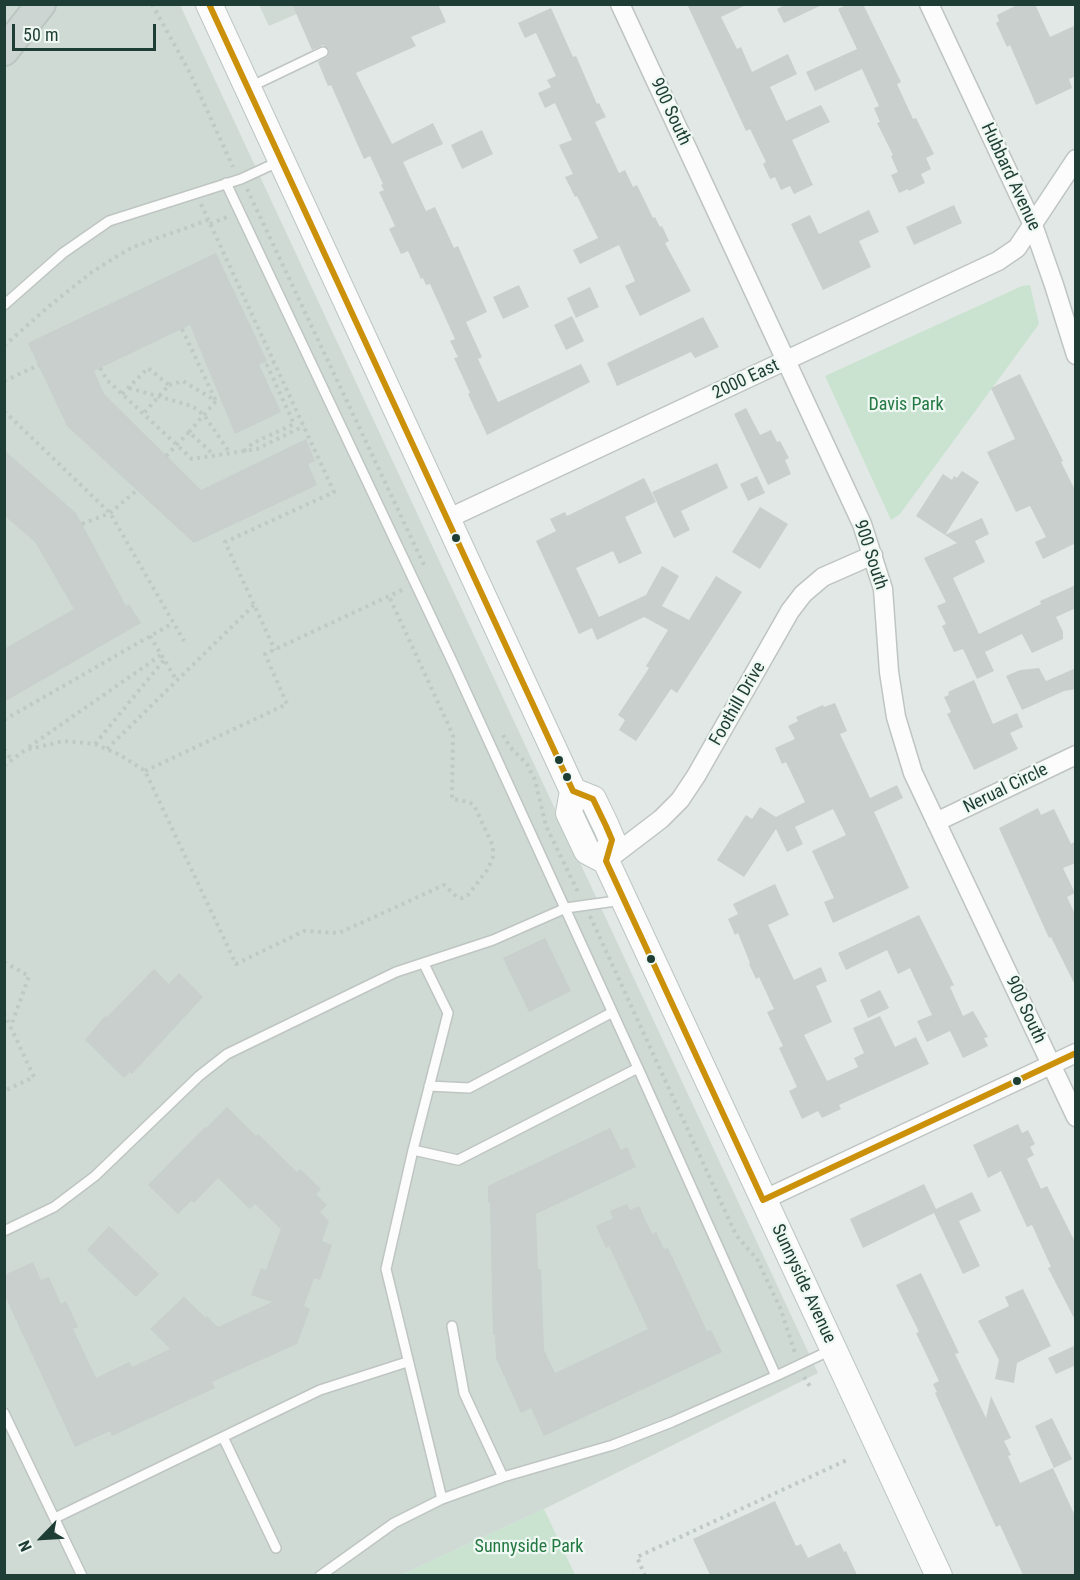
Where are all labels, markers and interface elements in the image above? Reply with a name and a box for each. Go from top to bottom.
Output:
scale bar [15,12,159,50]
text: 50 m [23,24,58,45]
street label: 900 South [645,75,695,149]
street label: Hubbard Avenue [976,120,1044,234]
street label: 2000 East [709,355,783,405]
park label: Davis Park [868,394,944,416]
street label: 900 South [849,517,891,593]
unlabelled marker [450,532,462,544]
street label: Foothill Drive [705,658,771,750]
unlabelled marker [553,754,565,766]
street label: Nerual Circle [960,759,1052,819]
unlabelled marker [561,771,573,783]
unlabelled marker [645,953,657,965]
street label: 900 South [1000,973,1050,1047]
unlabelled marker [1011,1075,1023,1087]
street label: Sunnyside Avenue [766,1221,840,1347]
north arrow [12,1508,72,1568]
park label: Sunnyside Park [475,1536,583,1558]
text: N [15,1537,36,1554]

